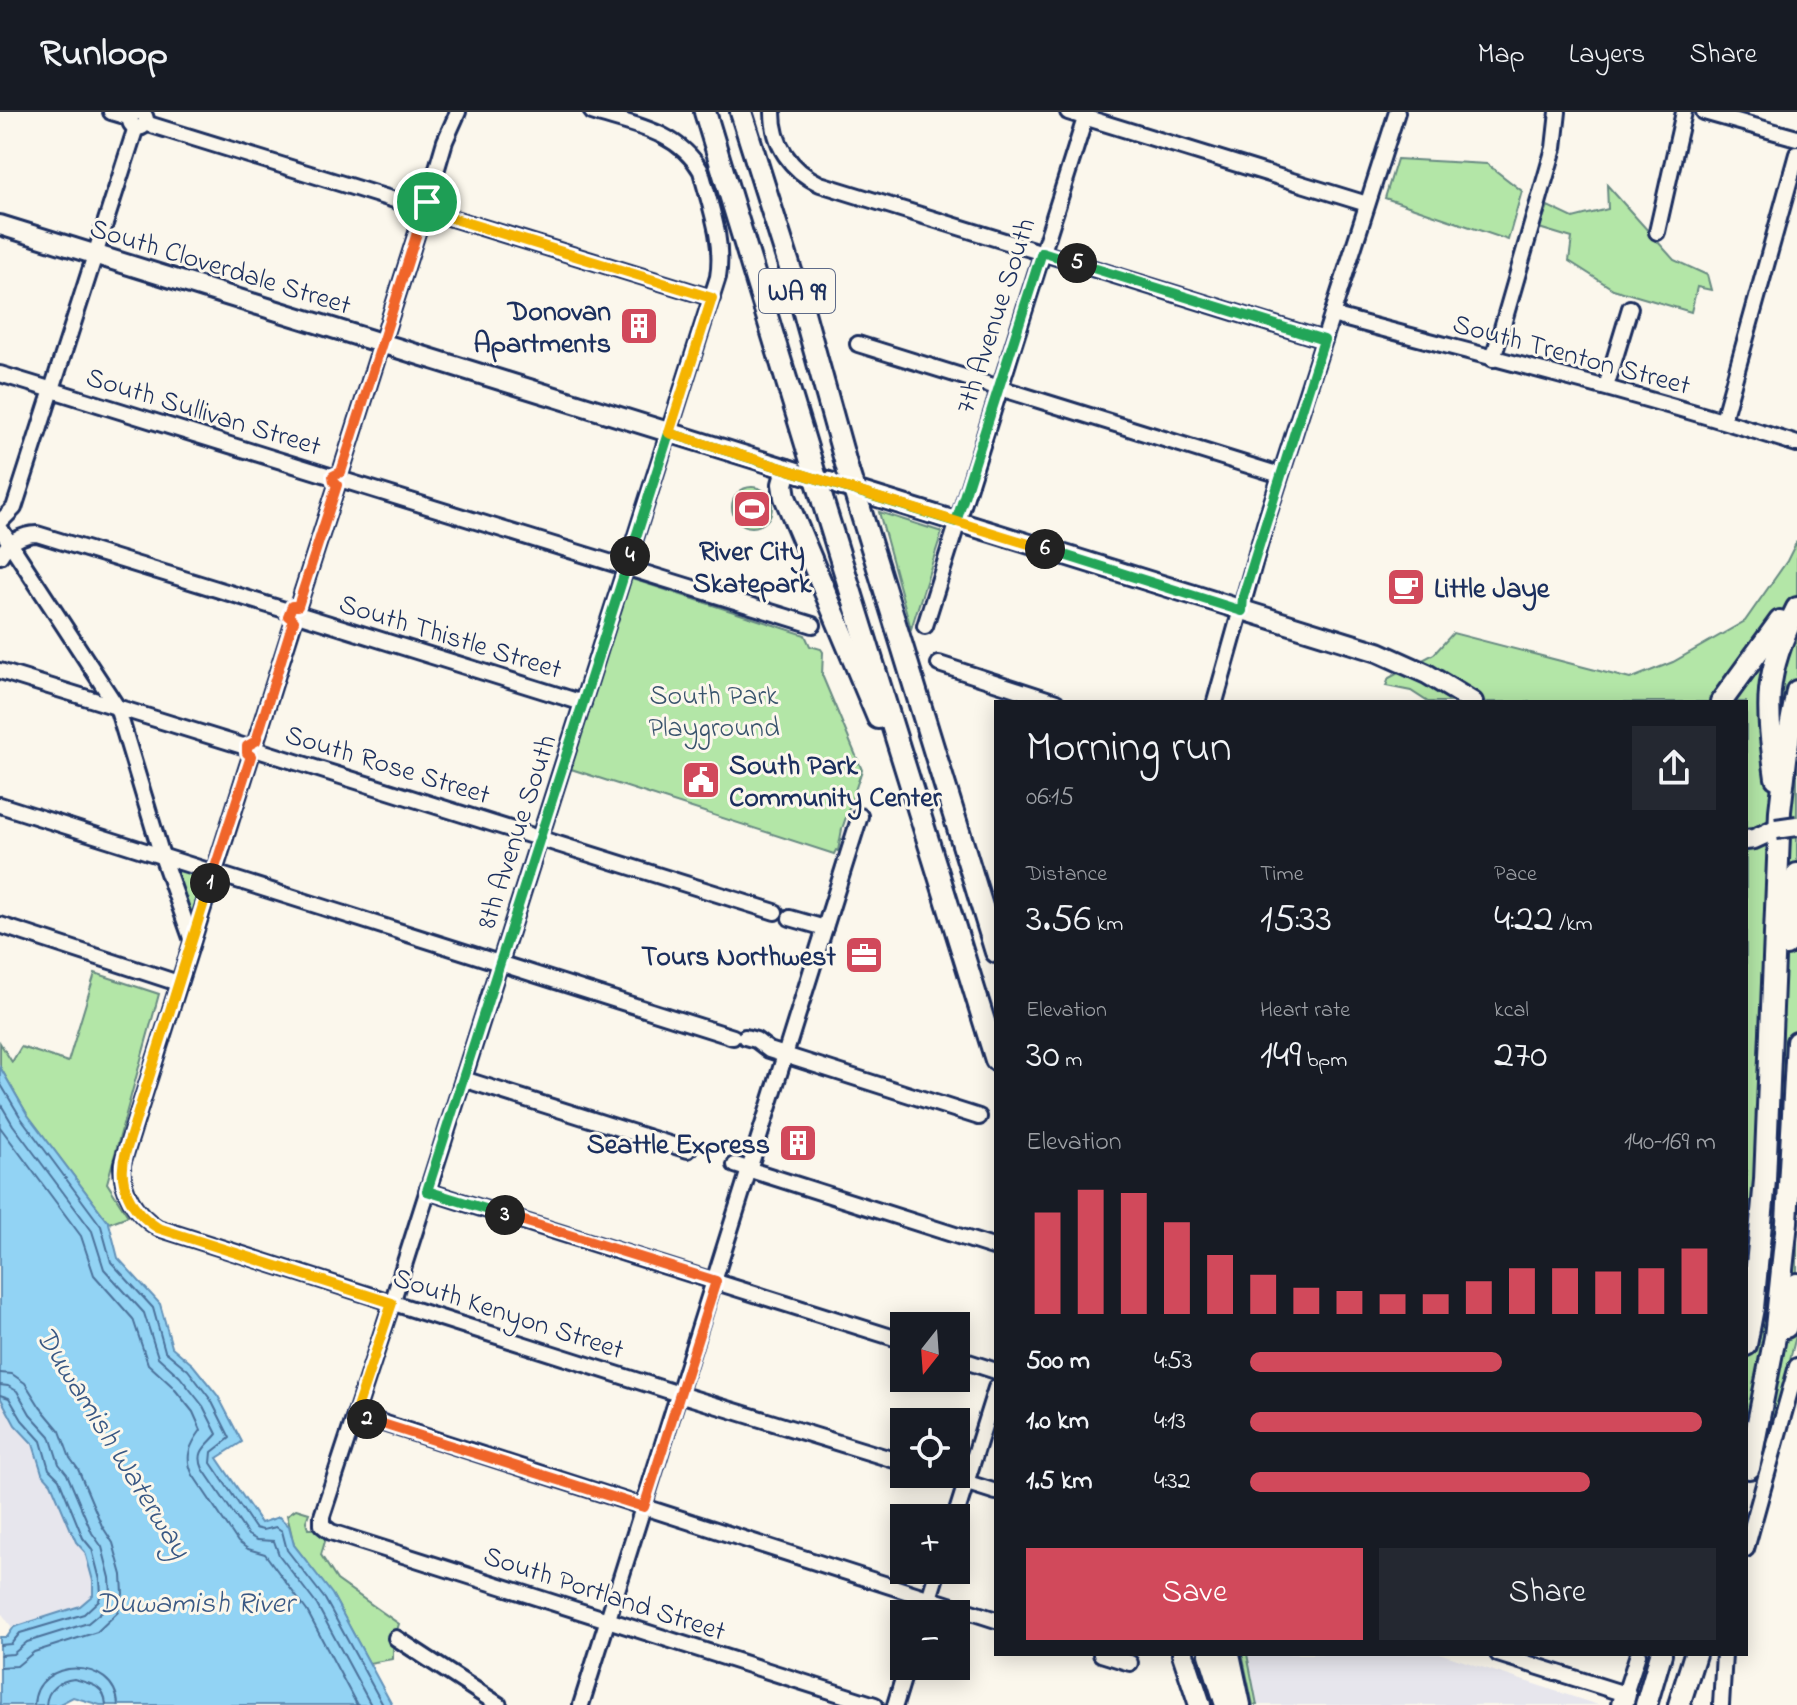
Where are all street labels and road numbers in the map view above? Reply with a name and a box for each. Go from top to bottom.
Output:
street label: South Cloverdale Street [84,209,356,328]
street label: 7th Avenue South [946,213,1048,419]
road number: WA 99 [759,269,835,313]
street label: South Trenton Street [1448,305,1695,408]
street label: South Sullivan Street [80,358,326,469]
street label: South Thistle Street [334,585,566,692]
street label: South Rose Street [279,716,495,817]
street label: 8th Avenue South [468,730,569,935]
street label: South Kenyon Street [387,1259,629,1372]
street label: South Portland Street [478,1537,730,1654]

